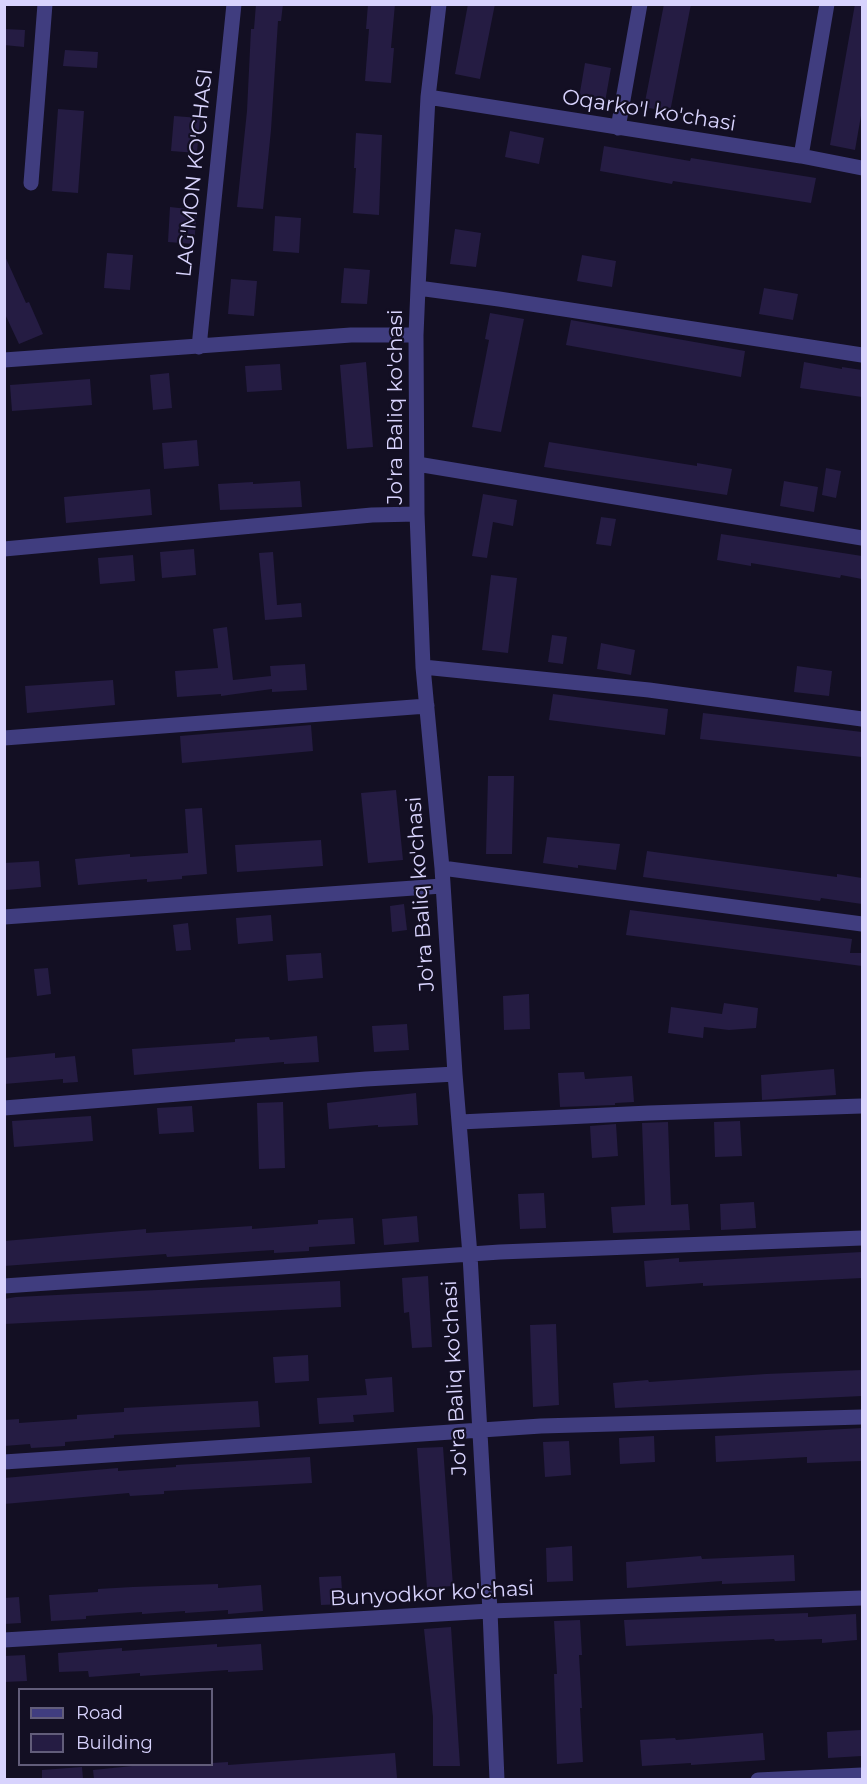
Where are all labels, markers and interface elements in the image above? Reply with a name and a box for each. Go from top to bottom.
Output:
street label: LAG'MON KO'CHASI [172,68,218,278]
street label: Oqarko'l ko'chasi [560,85,738,137]
street label: Jo'ra Baliq ko'chasi [383,309,409,505]
street label: Jo'ra Baliq ko'chasi [402,796,440,992]
street label: Jo'ra Baliq ko'chasi [437,1280,473,1476]
street label: Bunyodkor ko'chasi [329,1576,535,1612]
legend [18,1688,213,1766]
text: Road [76,1702,123,1724]
text: Building [76,1732,153,1754]

